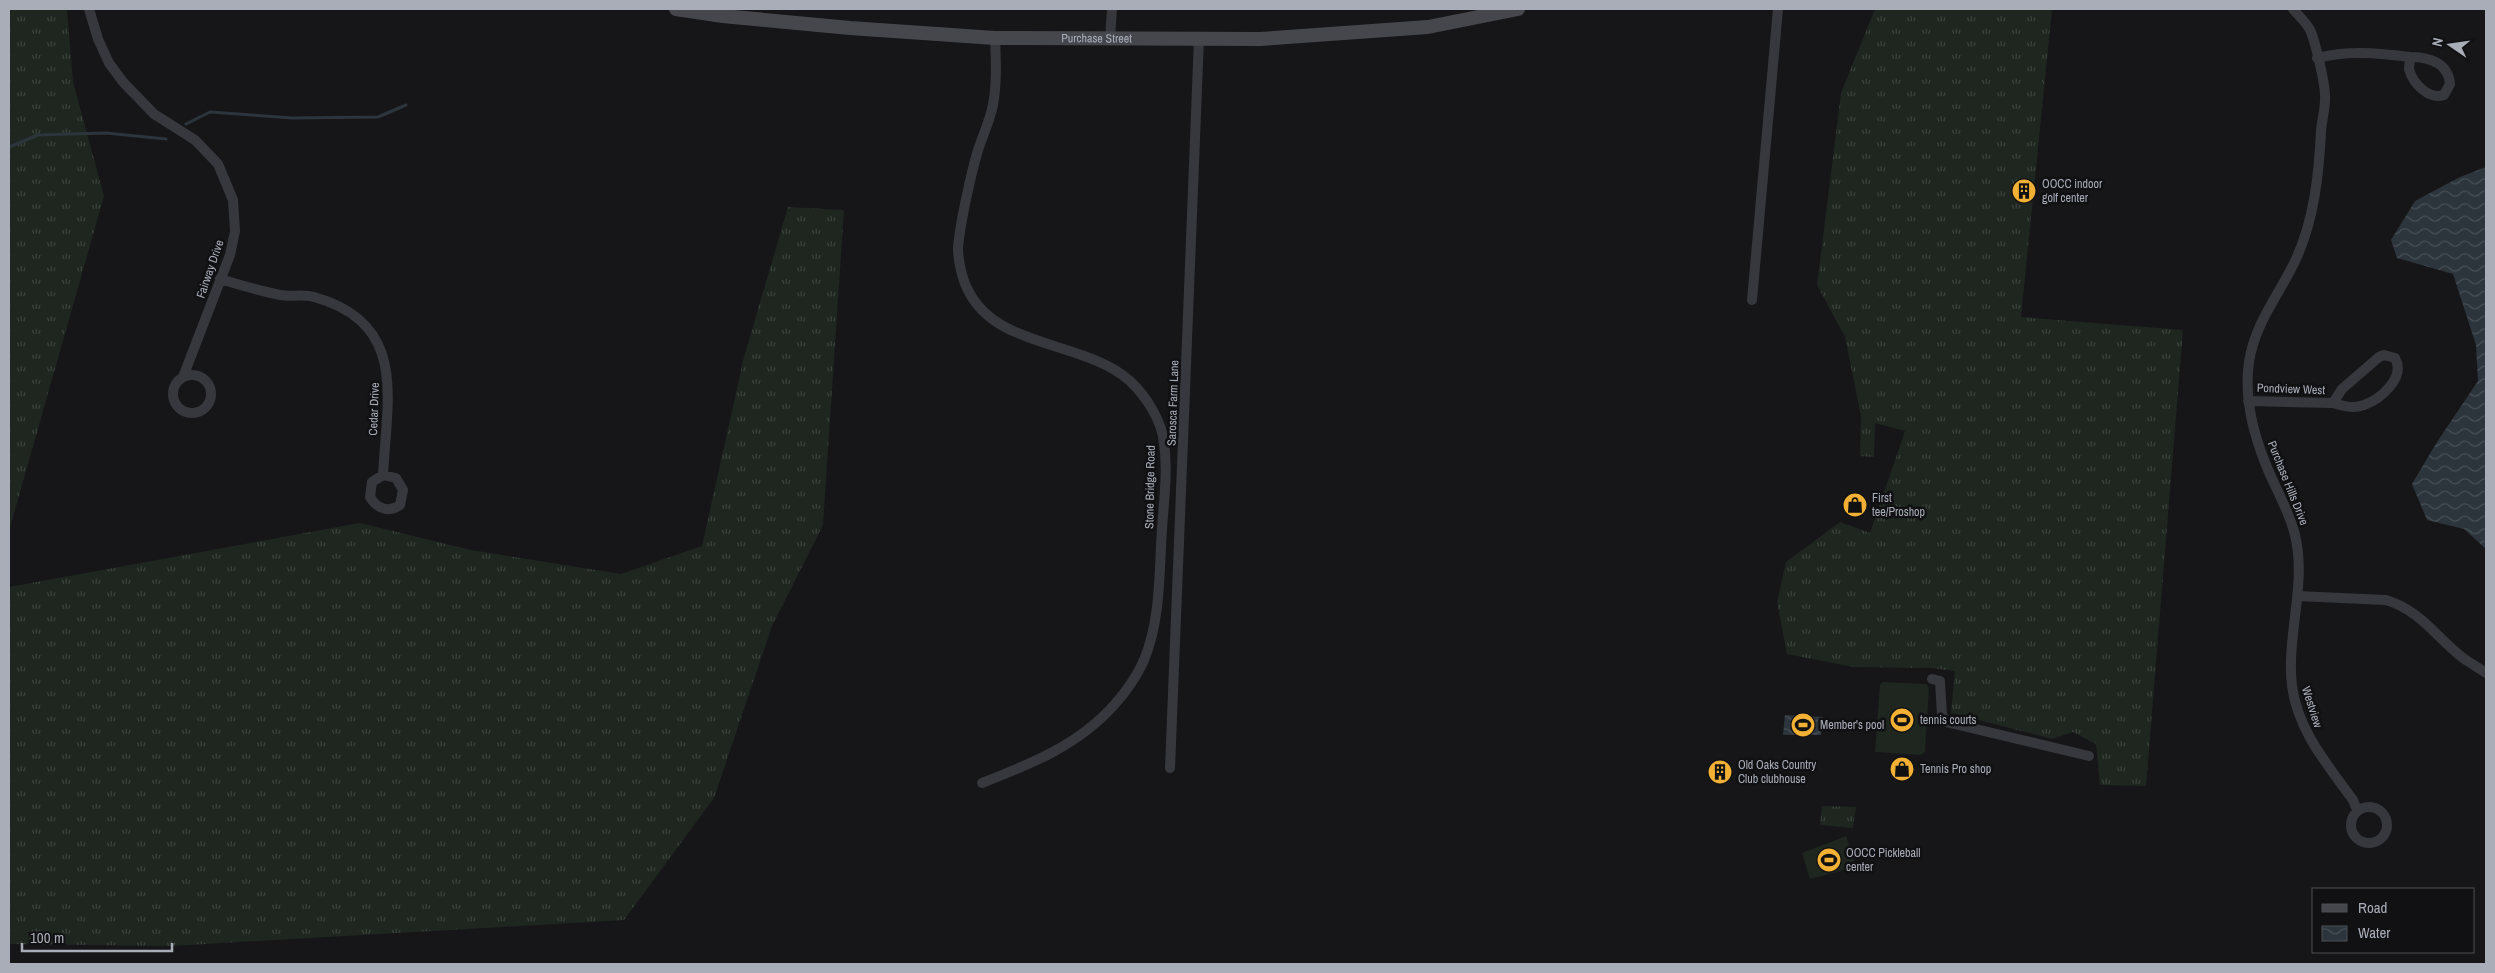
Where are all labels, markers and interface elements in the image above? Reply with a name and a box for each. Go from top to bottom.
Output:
north arrow [2425,20,2475,70]
street label: Purchase Street [1061,30,1132,47]
text: N [2428,36,2447,48]
place label: OOCC indoor golf center [2042,176,2103,206]
building icon: OOCC indoor golf center [2011,178,2037,204]
street label: Fairway Drive [193,238,227,300]
street label: Sarosca Farm Lane [1164,360,1182,446]
street label: Pondview West [2257,380,2326,398]
street label: Cedar Drive [365,382,383,436]
street label: Purchase Hills Drive [2264,438,2312,528]
street label: Stone Bridge Road [1141,445,1159,529]
place label: First tee/Proshop [1872,490,1925,520]
shop icon: First tee/Proshop [1842,492,1868,518]
street label: Westview [2298,684,2326,731]
sports icon: tennis courts [1889,707,1915,733]
sports icon: Member's pool [1790,712,1816,738]
place label: tennis courts [1920,712,1976,728]
place label: Member's pool [1820,717,1884,733]
shop icon: Tennis Pro shop [1889,756,1915,782]
place label: Old Oaks Country Club clubhouse [1738,757,1816,787]
building icon: Old Oaks Country Club clubhouse [1707,759,1733,785]
place label: Tennis Pro shop [1920,761,1991,777]
place label: OOCC Pickleball center [1846,845,1920,875]
sports icon: OOCC Pickleball center [1816,847,1842,873]
legend [2312,888,2475,953]
text: Road [2358,897,2387,918]
scale bar [22,920,172,952]
text: Water [2358,922,2390,943]
text: 100 m [30,927,64,948]

